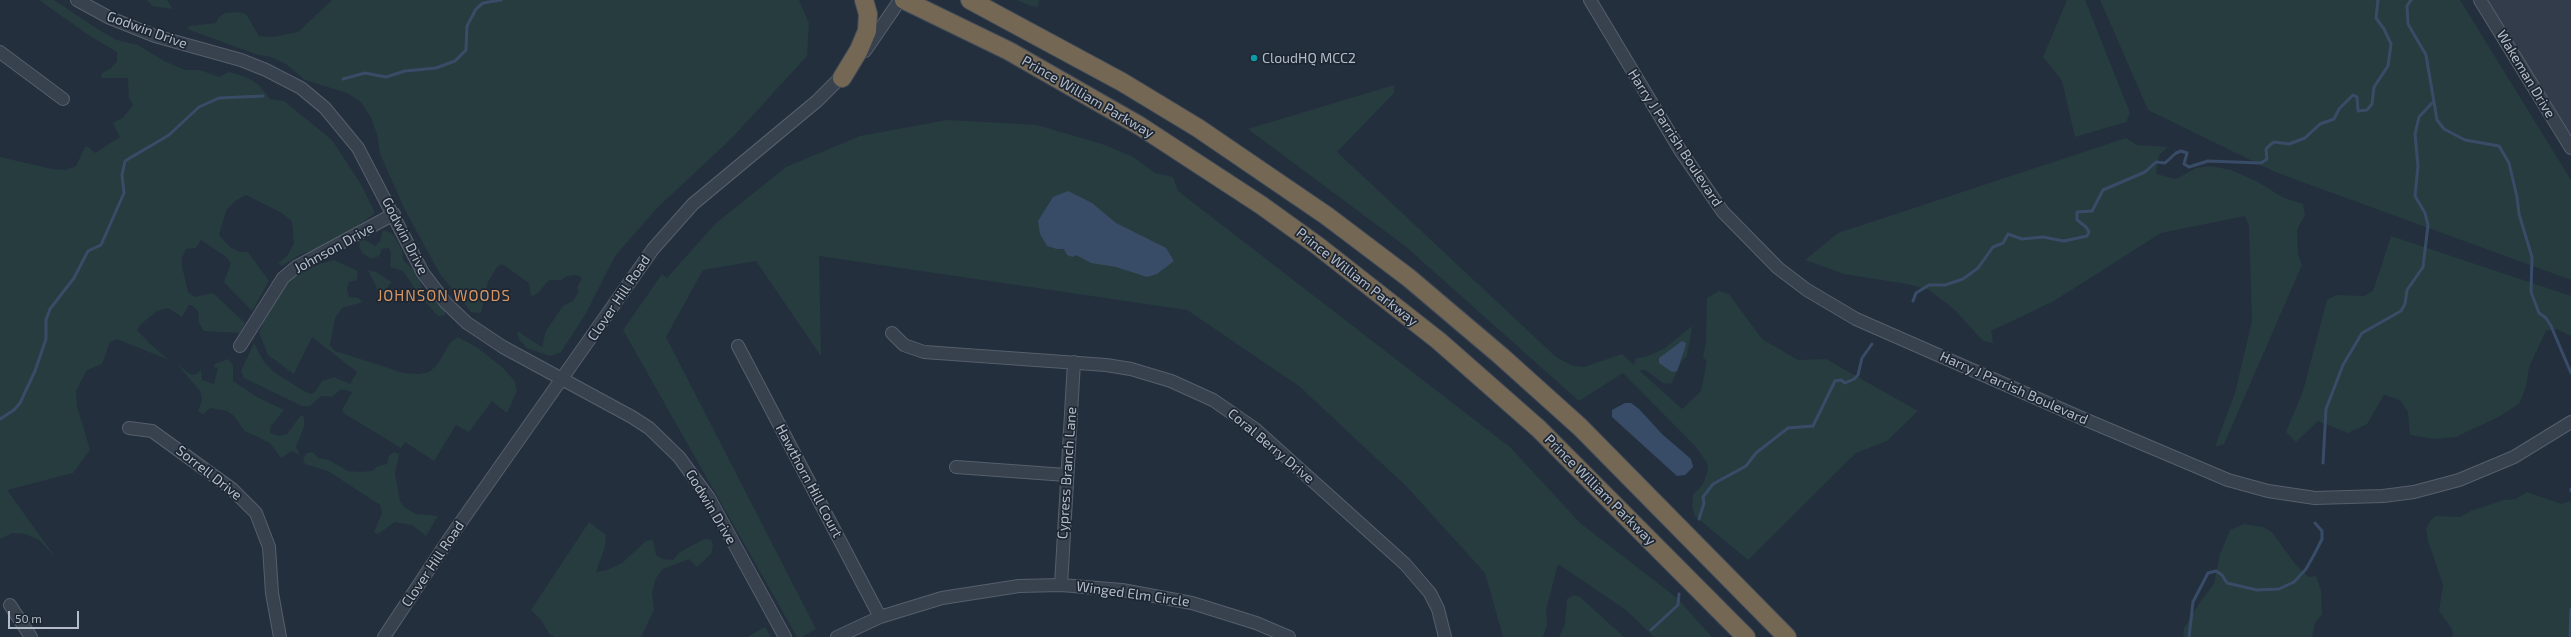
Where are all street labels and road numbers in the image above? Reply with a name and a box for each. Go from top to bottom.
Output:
street label: Godwin Drive [105,8,189,52]
street label: Wakeman Drive [2493,27,2559,121]
street label: Prince William Parkway [1019,52,1157,142]
street label: Harry J Parrish Boulevard [1624,66,1726,210]
street label: Godwin Drive [378,195,432,277]
street label: Johnson Drive [291,219,377,277]
street label: Prince William Parkway [1293,224,1421,330]
street label: Clover Hill Road [584,252,654,344]
street label: Harry J Parrish Boulevard [1937,348,2091,428]
street label: Coral Berry Drive [1224,405,1318,487]
street label: Cypress Branch Lane [1054,406,1080,540]
street label: Hawthorn Hill Court [772,421,846,541]
street label: Prince William Parkway [1541,431,1659,549]
street label: Sorrell Drive [173,442,245,504]
street label: Godwin Drive [682,467,740,547]
street label: Clover Hill Road [398,518,468,610]
street label: Winged Elm Circle [1075,578,1191,610]

